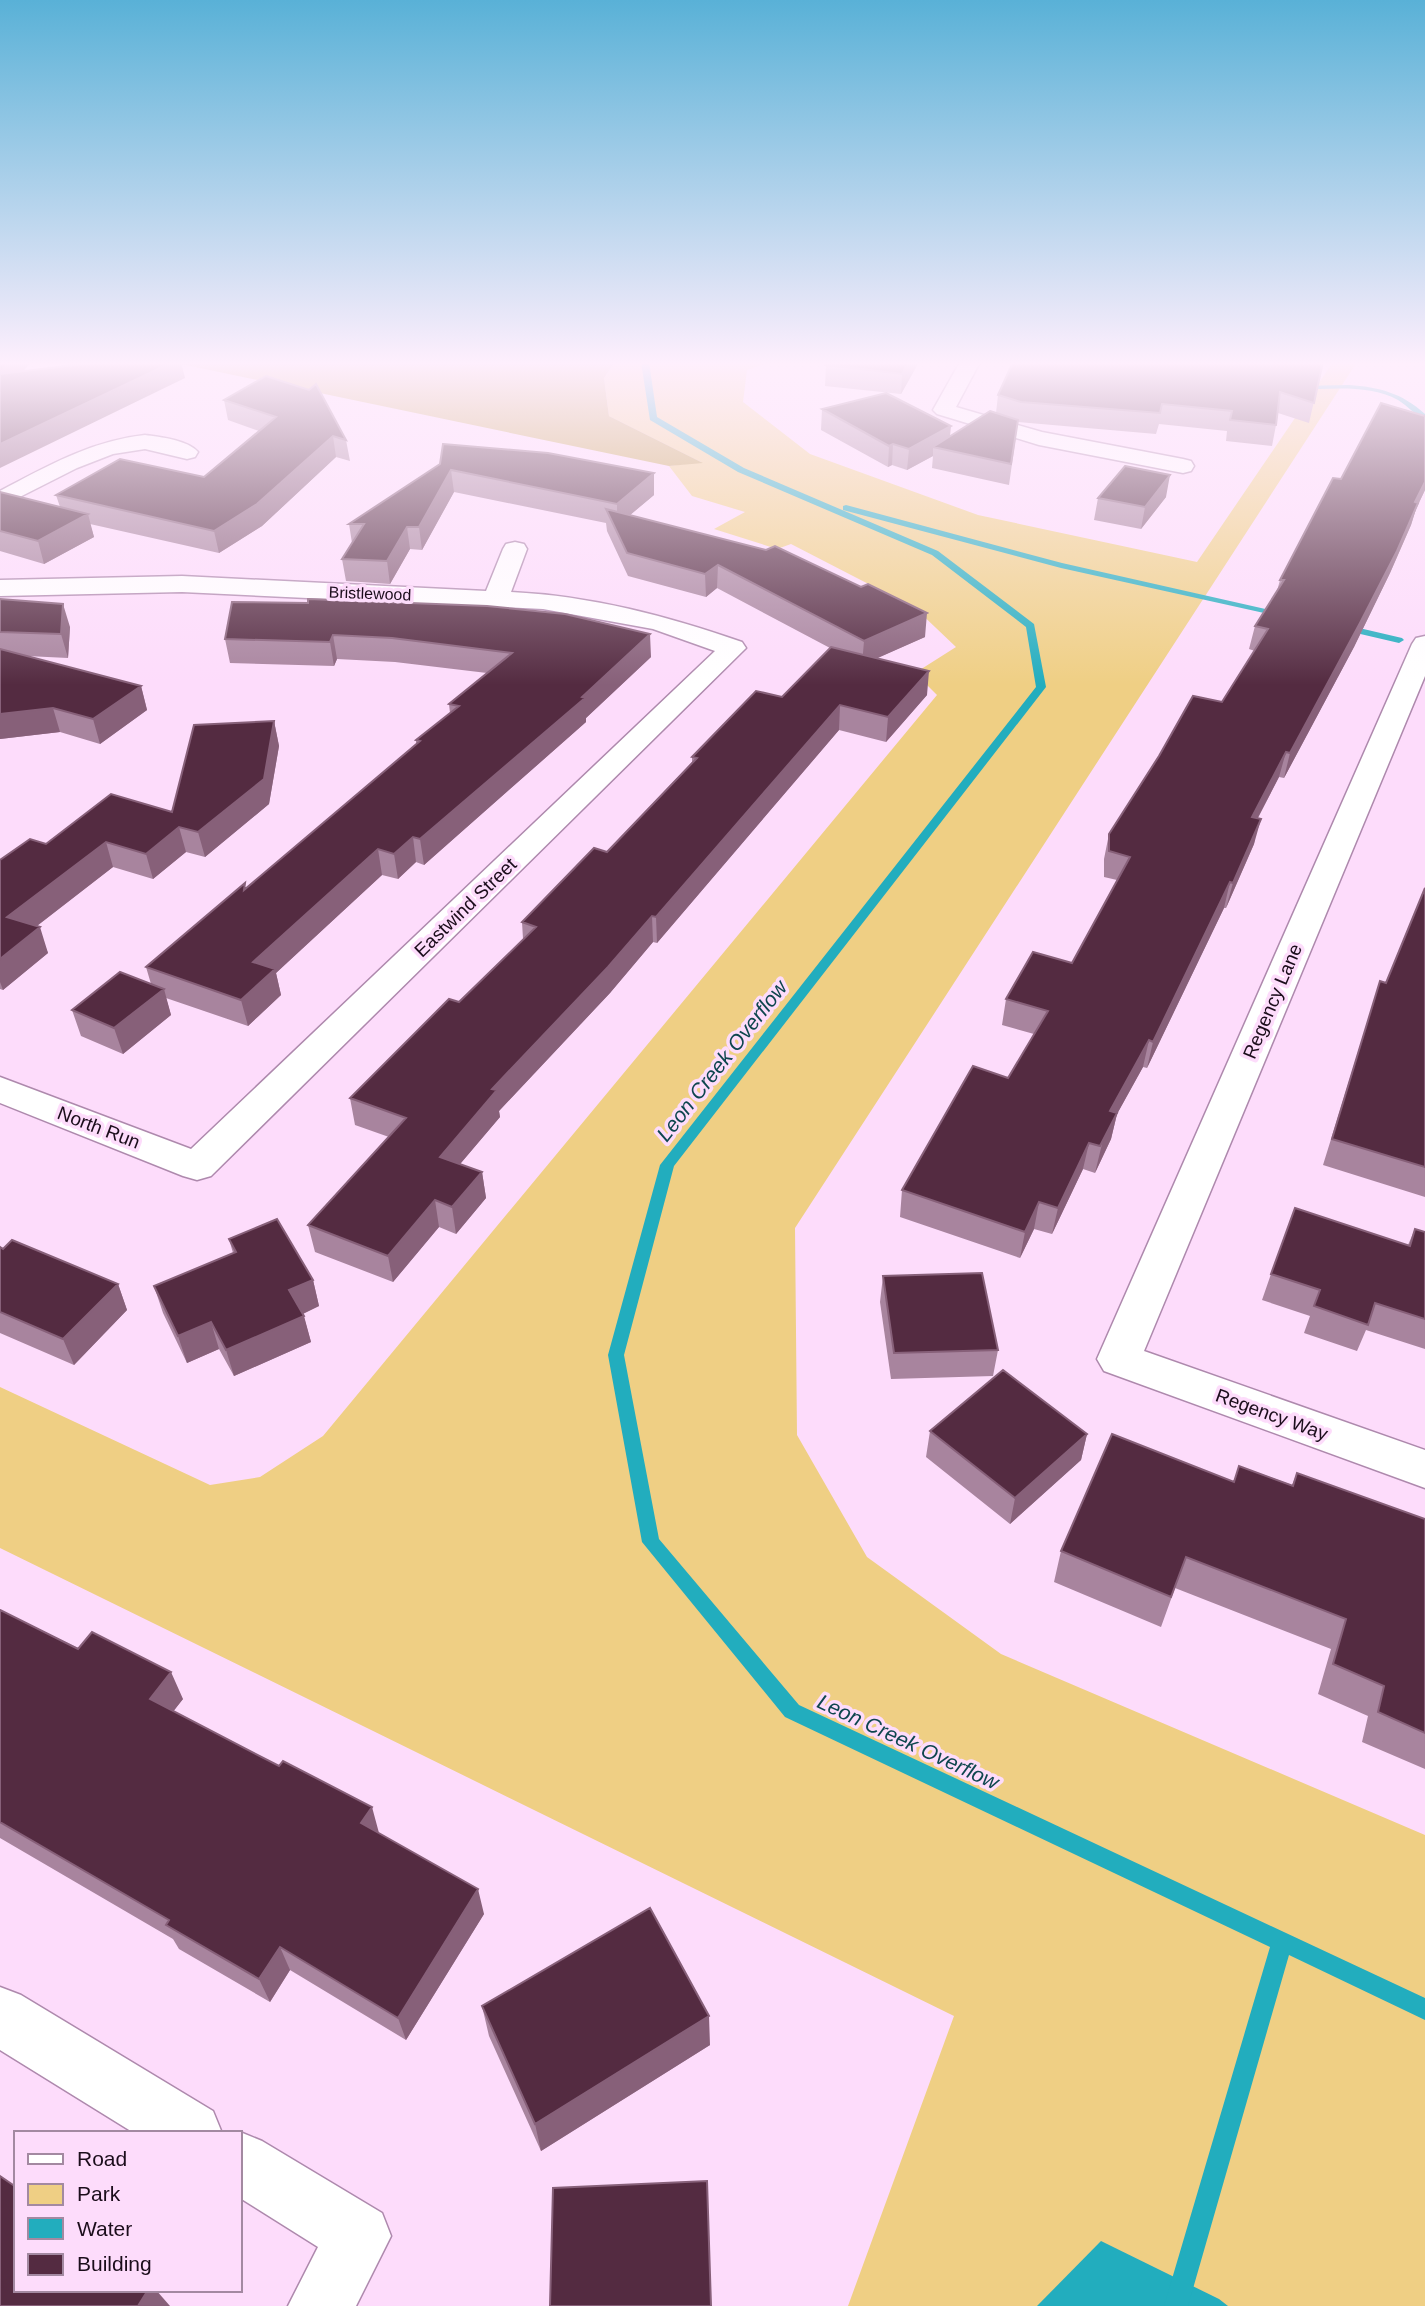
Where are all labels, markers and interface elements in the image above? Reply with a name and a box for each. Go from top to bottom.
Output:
street label: Bristlewood [328,584,412,603]
street label: Eastwind Street [410,853,521,961]
street label: Regency Lane [1239,941,1306,1062]
water label: Leon Creek Overflow [652,974,793,1145]
street label: North Run [55,1102,143,1153]
street label: Regency Way [1213,1384,1331,1445]
water label: Leon Creek Overflow [814,1689,1004,1794]
legend [14,2131,242,2292]
text: Road [77,2147,127,2170]
text: Park [77,2182,121,2205]
text: Water [77,2217,132,2240]
text: Building [77,2252,152,2275]

